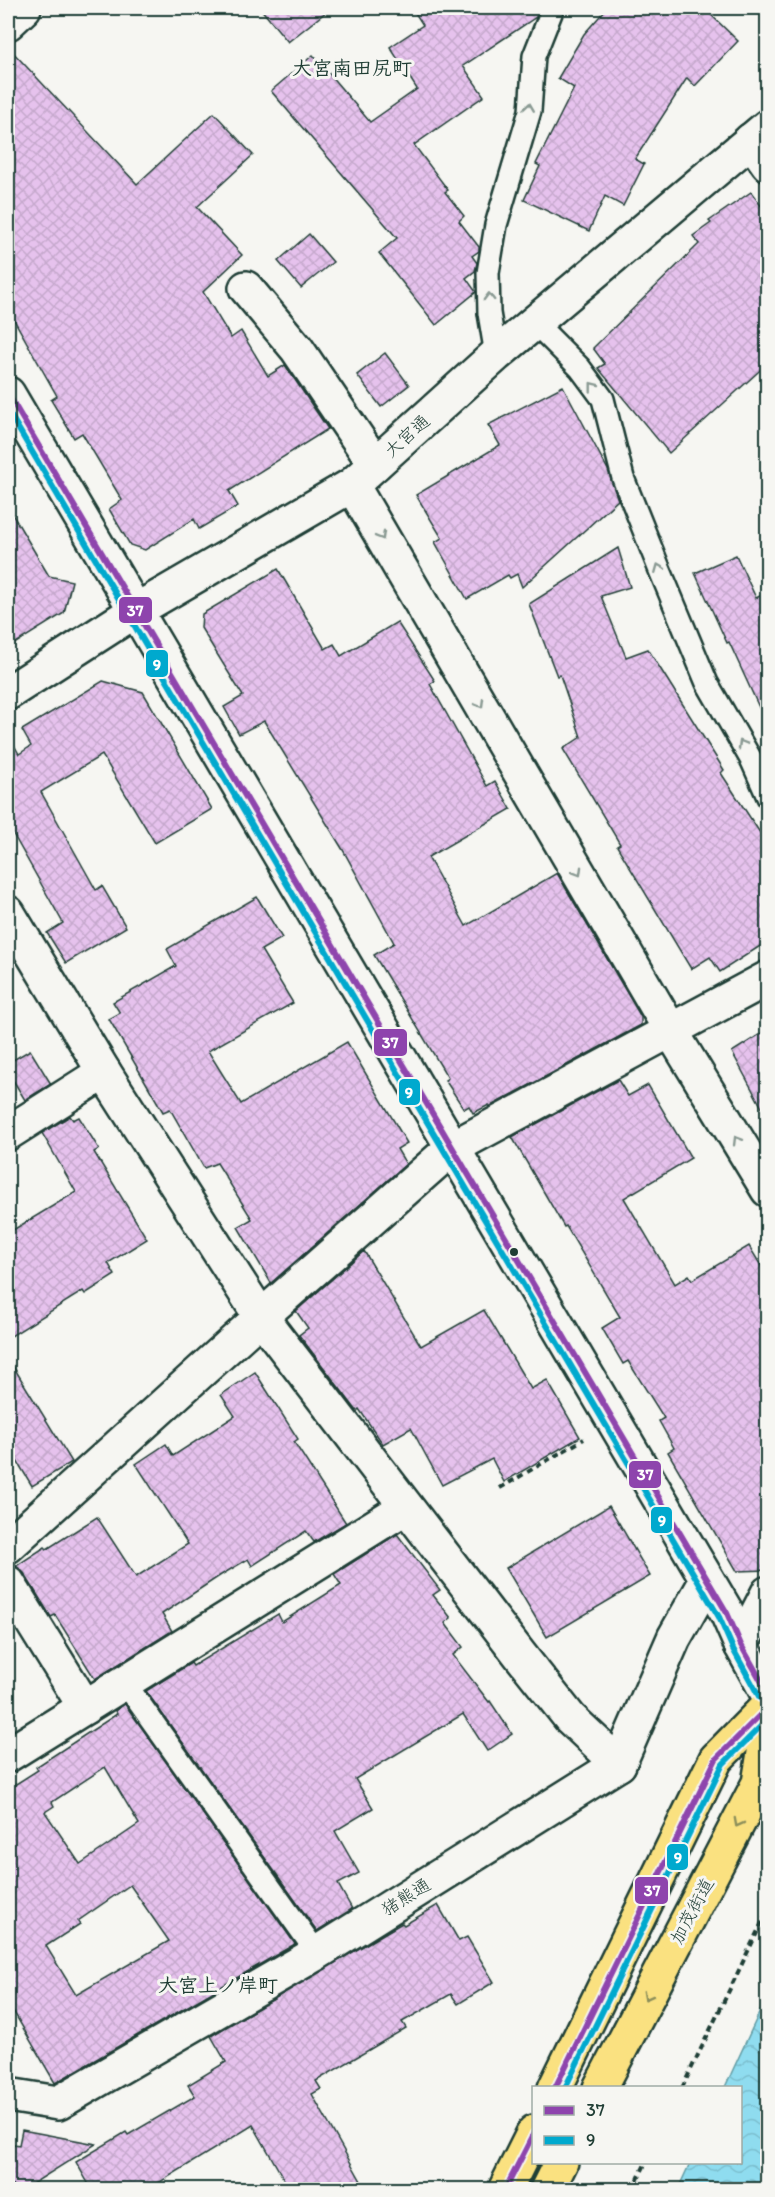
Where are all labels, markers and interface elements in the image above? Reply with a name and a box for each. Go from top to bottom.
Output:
district label: 大宮南田尻町 [292,56,412,80]
one-way arrow [523,103,535,112]
one-way arrow [483,292,495,301]
one-way arrow [590,382,601,393]
street label: 大宮通 [380,410,434,462]
one-way arrow [374,530,386,540]
one-way arrow [654,563,666,574]
line badge: 37 [118,596,153,624]
text: 37 [127,601,143,620]
line badge: 9 [145,649,169,678]
text: 9 [153,655,161,674]
one-way arrow [473,698,484,708]
one-way arrow [738,740,749,750]
one-way arrow [571,866,583,876]
line badge: 37 [373,1028,408,1057]
text: 37 [382,1033,398,1052]
line badge: 9 [398,1078,421,1106]
text: 9 [405,1083,413,1102]
one-way arrow [734,1135,745,1146]
unlabelled marker [508,1246,520,1258]
line badge: 37 [628,1460,662,1489]
text: 37 [637,1465,653,1484]
line badge: 9 [650,1506,673,1534]
text: 9 [658,1511,666,1530]
one-way arrow [734,1817,745,1828]
line badge: 9 [666,1843,689,1871]
text: 9 [674,1848,682,1867]
street label: 猪熊通 [377,1873,435,1921]
street label: 加茂街道 [665,1874,719,1948]
line badge: 37 [634,1876,669,1905]
text: 37 [644,1881,660,1900]
district label: 大宮上ノ岸町 [158,1973,278,1997]
one-way arrow [643,1990,655,2001]
legend [532,2086,742,2164]
text: 37 [586,2099,605,2121]
text: 9 [586,2129,595,2151]

